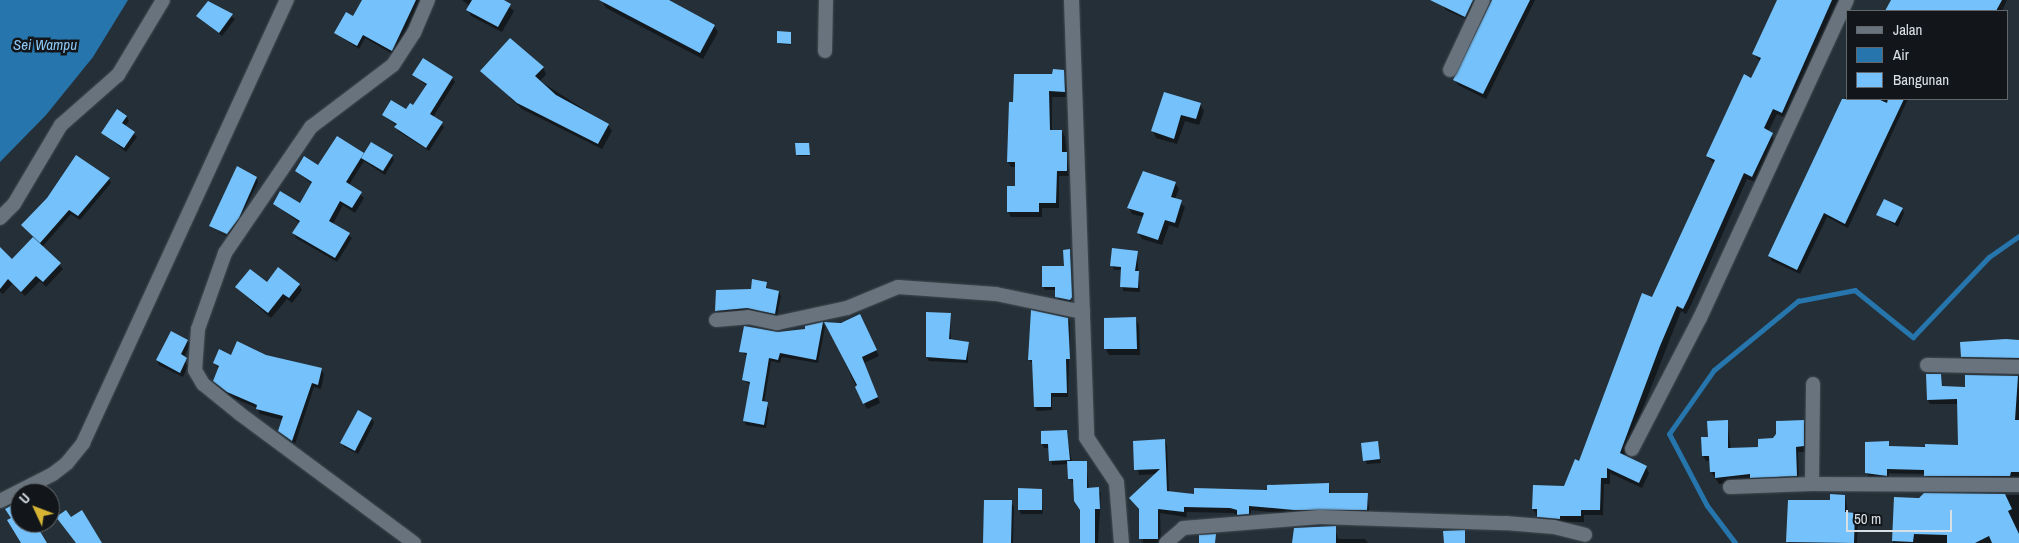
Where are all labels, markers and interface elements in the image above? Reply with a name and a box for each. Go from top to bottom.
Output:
legend [1846,10,2009,100]
text: Jalan [1893,19,1922,40]
water label: Sei Wampu [13,36,77,54]
text: Air [1893,44,1909,65]
text: Bangunan [1893,69,1949,90]
north arrow [10,483,60,533]
text: U [15,489,34,508]
scale bar [1849,500,1955,532]
text: 50 m [1854,508,1881,529]

